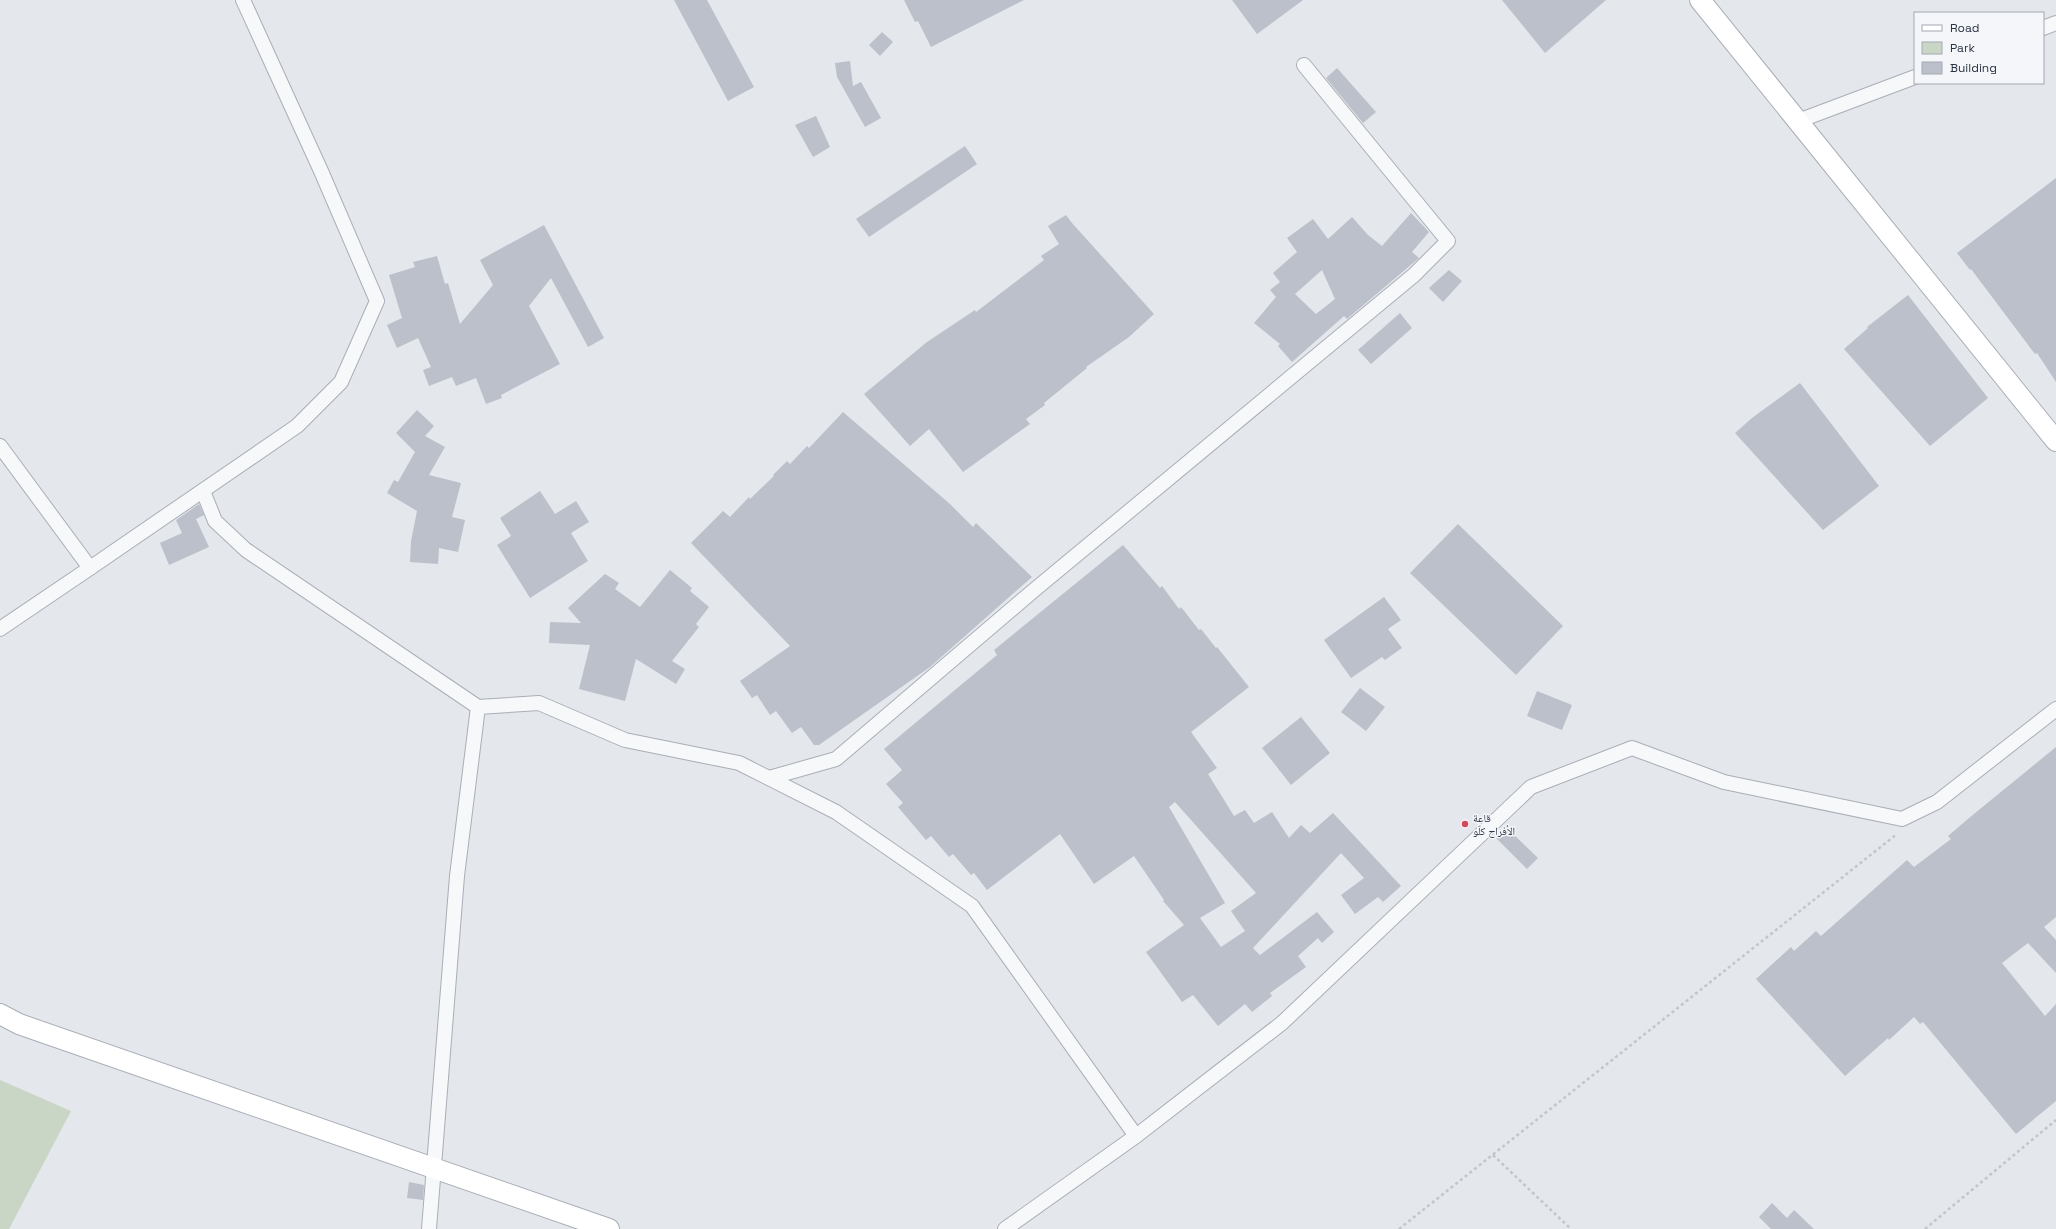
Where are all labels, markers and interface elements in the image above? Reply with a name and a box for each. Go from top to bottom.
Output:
legend [1914,12,2044,84]
text: Road [1950,20,1979,36]
text: Park [1950,40,1975,56]
text: Building [1950,60,1997,76]
place label: قاعة الأفراح كلّو [1473,811,1515,838]
marker: قاعة الأفراح كلّو [1460,819,1470,829]

